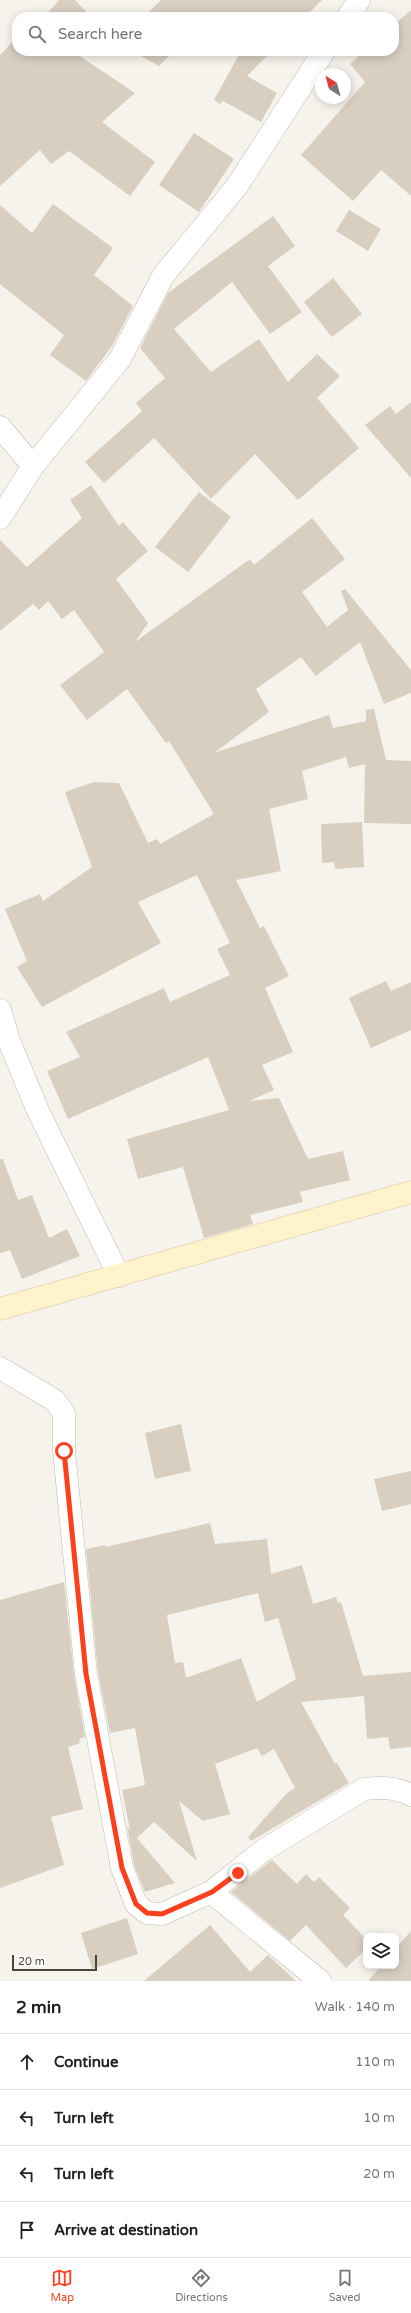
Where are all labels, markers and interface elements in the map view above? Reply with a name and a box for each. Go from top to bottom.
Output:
search box [12,12,399,56]
icon: search [26,23,48,45]
text: Search here [58,25,142,43]
north arrow [315,68,351,104]
route start [55,1442,73,1460]
route end [229,1864,247,1882]
map controls [363,1933,399,1969]
button: layers [363,1933,399,1969]
scale bar [12,1953,97,1972]
text: 20 m [18,1955,45,1968]
text: 2 min [16,1997,61,2018]
text: Walk · 140 m [315,1999,395,2015]
icon: ahead [16,2051,38,2073]
text: Continue [54,2053,118,2071]
text: 110 m [355,2054,395,2070]
icon: left [16,2107,38,2129]
text: Turn left [54,2109,114,2127]
text: 10 m [363,2110,395,2126]
icon: left [16,2163,38,2185]
text: Turn left [54,2165,114,2183]
text: 20 m [363,2166,395,2182]
icon: arrive [16,2219,38,2241]
text: Arrive at destination [54,2221,198,2239]
tab: Map [50,2267,74,2304]
tab: Directions [175,2267,228,2304]
tab: Saved [329,2267,361,2304]

